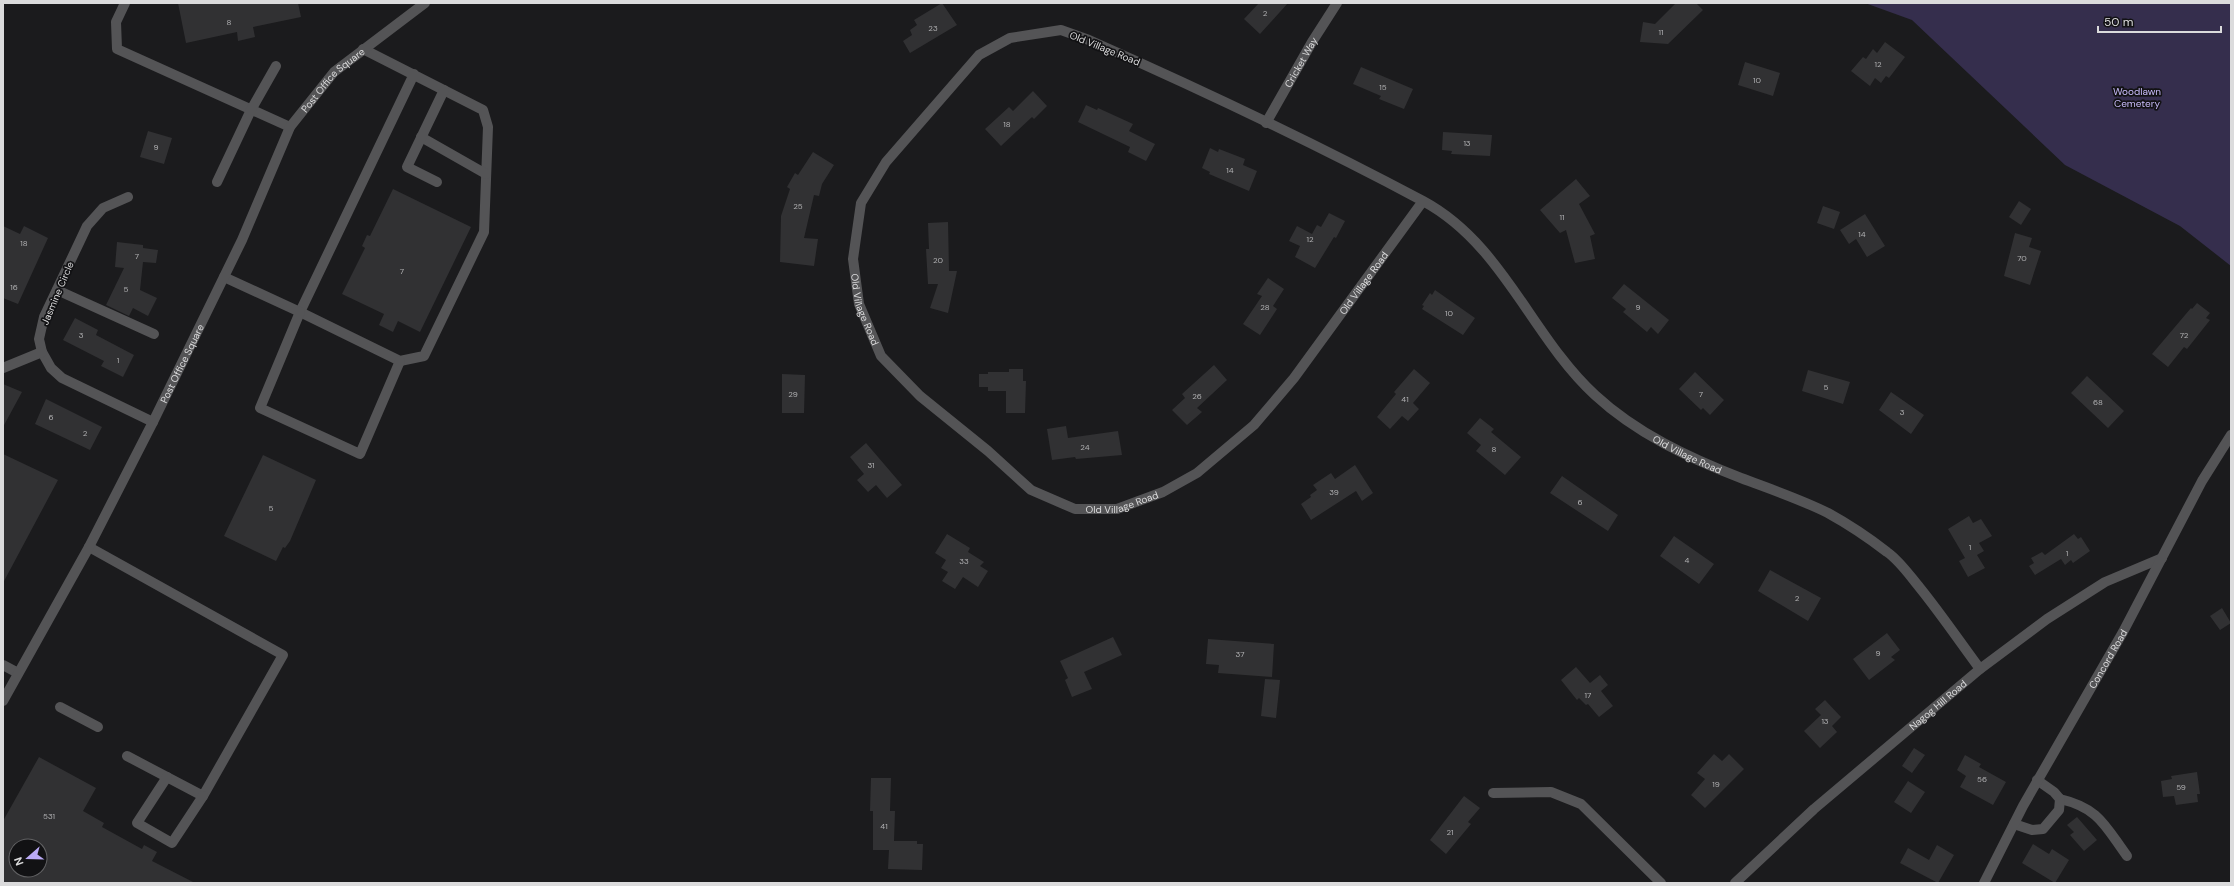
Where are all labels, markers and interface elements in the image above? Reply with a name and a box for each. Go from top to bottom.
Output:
house number: 2 [1263,8,1268,18]
scale bar [2098,8,2221,34]
text: 50 m [2104,14,2133,30]
house number: 8 [227,17,232,27]
house number: 23 [928,23,938,33]
house number: 11 [1659,27,1664,37]
street label: Old Village Road [1068,28,1142,69]
street label: Cricket Way [1282,34,1321,90]
street label: Post Office Square [298,45,368,115]
house number: 12 [1874,59,1882,69]
house number: 10 [1753,75,1762,85]
house number: 15 [1379,82,1387,92]
park label: Woodlawn Cemetery [2113,85,2161,110]
house number: 18 [1003,119,1011,129]
house number: 13 [1463,138,1471,148]
house number: 9 [153,142,159,152]
house number: 14 [1226,165,1234,175]
house number: 25 [793,201,803,211]
house number: 11 [1560,212,1565,222]
house number: 14 [1858,229,1866,239]
house number: 12 [1306,234,1314,244]
house number: 18 [20,238,28,248]
street label: Old Village Road [1336,249,1391,317]
house number: 7 [135,251,139,261]
house number: 70 [2017,253,2027,263]
house number: 20 [933,255,944,265]
street label: Jasmine Circle [38,259,77,327]
house number: 7 [400,266,404,276]
street label: Old Village Road [848,273,882,347]
house number: 16 [10,282,18,292]
house number: 5 [124,284,129,294]
house number: 28 [1260,302,1270,312]
house number: 9 [1635,302,1641,312]
house number: 10 [1445,308,1454,318]
street label: Post Office Square [157,322,207,405]
house number: 3 [79,330,84,340]
house number: 72 [2180,330,2189,340]
house number: 1 [117,355,119,365]
house number: 5 [1824,382,1829,392]
house number: 29 [788,389,798,399]
house number: 7 [1699,389,1703,399]
house number: 26 [1192,391,1202,401]
house number: 41 [1401,394,1409,404]
house number: 68 [2093,397,2103,407]
house number: 3 [1900,407,1905,417]
house number: 6 [48,412,54,422]
house number: 2 [83,428,88,438]
street label: Old Village Road [1650,432,1724,477]
house number: 24 [1080,442,1090,452]
house number: 8 [1492,444,1497,454]
house number: 31 [867,460,875,470]
house number: 39 [1329,487,1339,497]
street label: Old Village Road [1085,488,1160,516]
house number: 6 [1577,497,1583,507]
house number: 5 [269,503,274,513]
house number: 1 [1969,542,1971,552]
house number: 1 [2066,548,2068,558]
house number: 4 [1685,555,1690,565]
house number: 33 [959,556,969,566]
house number: 2 [1795,593,1800,603]
street label: Concord Road [2086,627,2130,691]
house number: 9 [1875,648,1881,658]
house number: 37 [1236,649,1244,659]
street label: Nagog Hill Road [1906,677,1969,733]
house number: 17 [1585,690,1591,700]
house number: 13 [1821,716,1829,726]
house number: 56 [1977,774,1987,784]
house number: 19 [1712,779,1720,789]
house number: 59 [2176,782,2186,792]
house number: 531 [43,811,55,821]
house number: 41 [880,821,888,831]
house number: 21 [1446,827,1454,837]
north arrow [8,838,48,878]
text: N [11,855,27,868]

